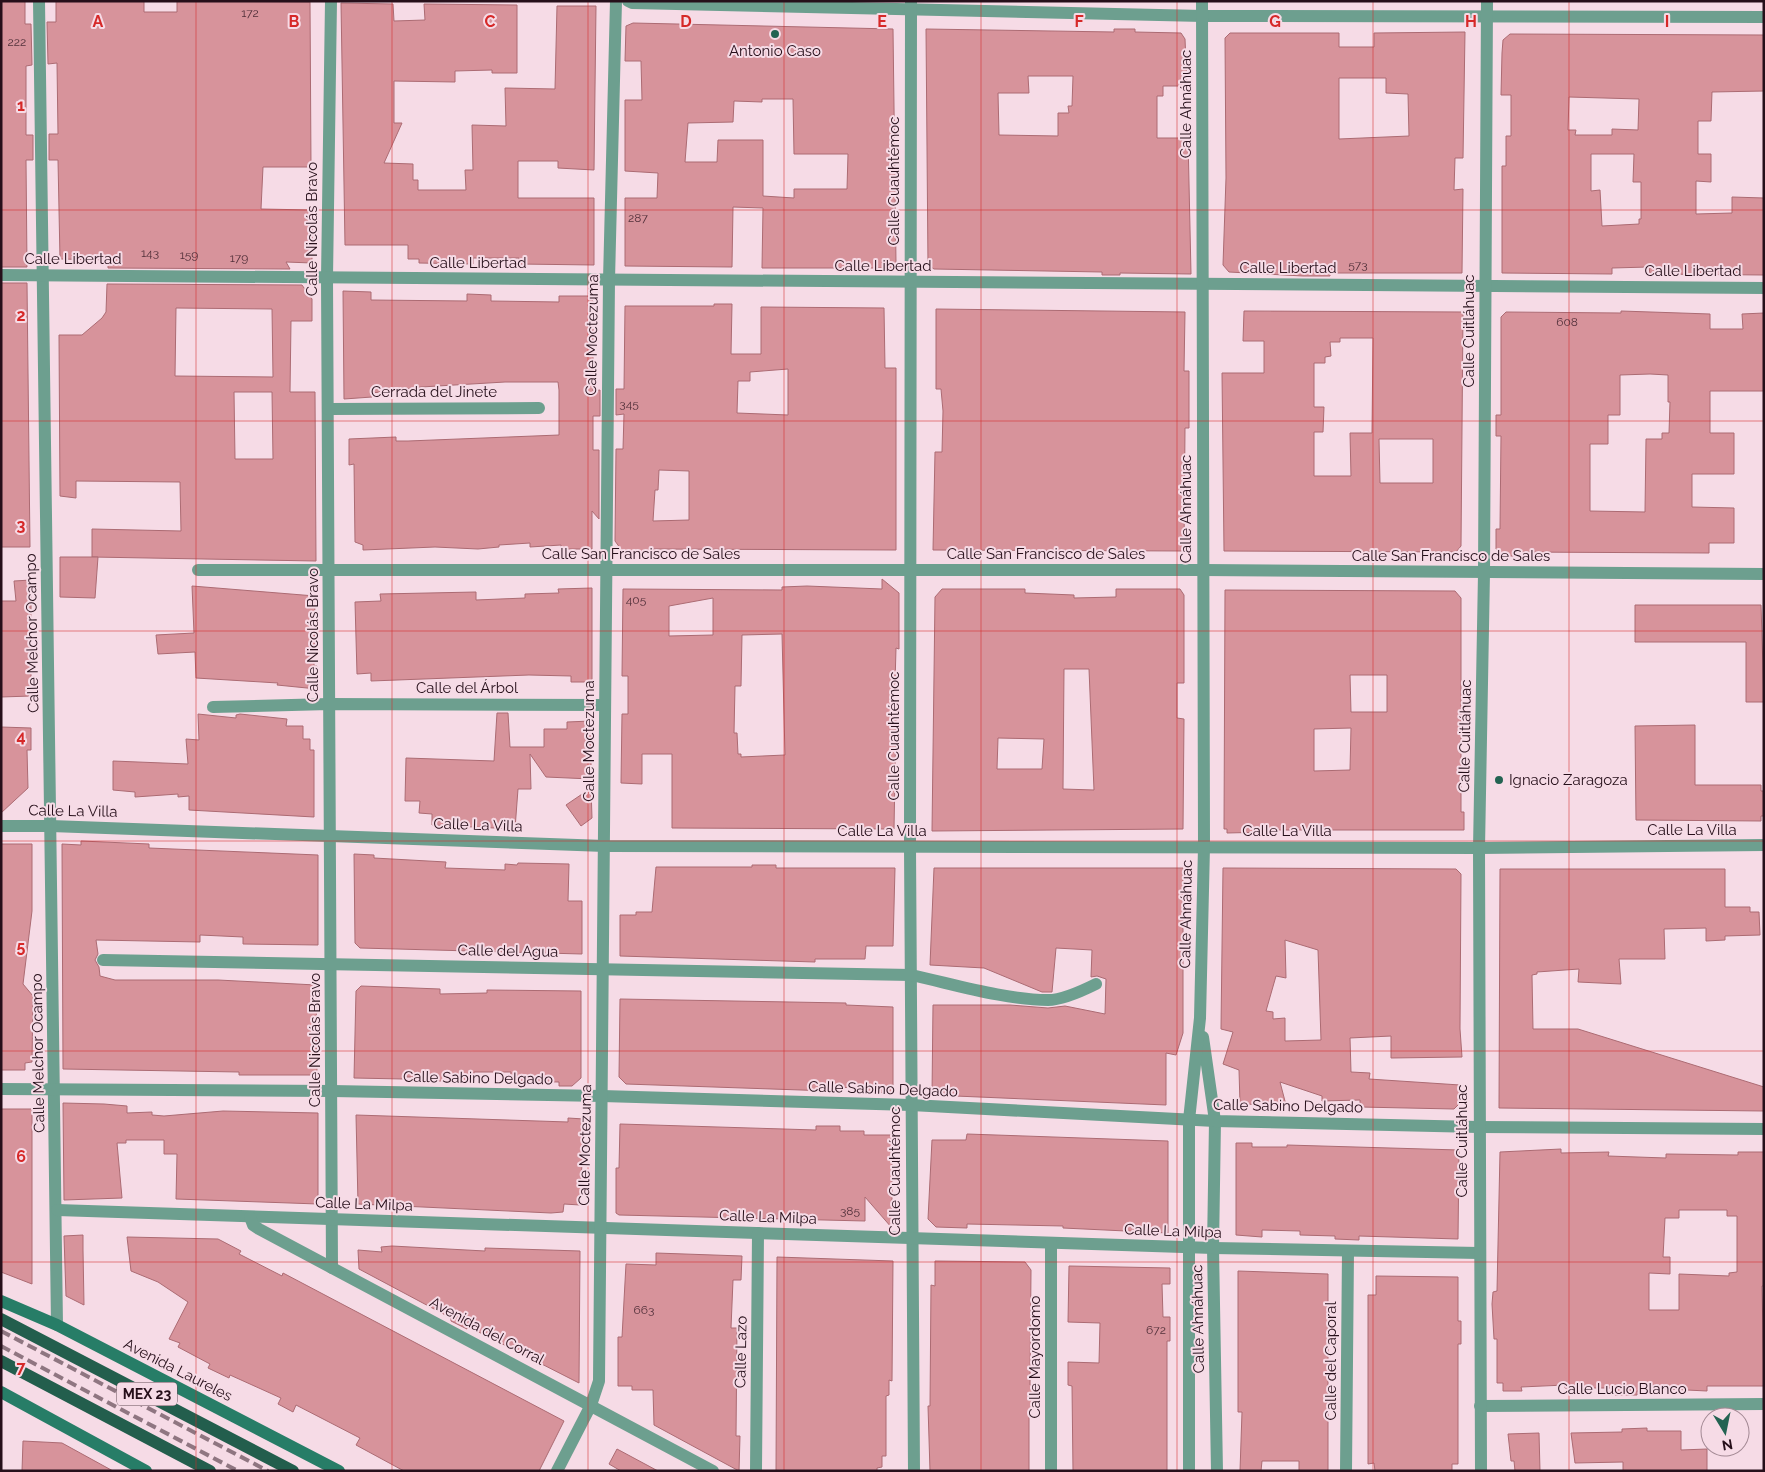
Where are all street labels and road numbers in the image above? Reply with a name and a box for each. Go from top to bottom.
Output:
street label: Calle Ahnáhuac [1177,50,1195,158]
street label: Calle Cuauhtémoc [885,117,903,245]
street label: Calle Nicolás Bravo [303,162,321,296]
street label: Calle Libertad [24,250,122,268]
street label: Calle Libertad [429,254,527,272]
street label: Calle Libertad [834,257,932,275]
street label: Calle Libertad [1239,259,1337,277]
street label: Calle Libertad [1644,262,1742,280]
street label: Calle Moctezuma [582,274,602,396]
street label: Calle Cuitláhuac [1460,274,1478,388]
street label: Cerrada del Jinete [371,383,497,401]
street label: Calle Ahnáhuac [1177,455,1195,563]
street label: Calle San Francisco de Sales [542,545,740,563]
street label: Calle San Francisco de Sales [947,545,1145,563]
street label: Calle San Francisco de Sales [1352,547,1550,565]
street label: Calle Melchor Ocampo [22,553,42,713]
street label: Calle Nicolás Bravo [304,568,322,702]
street label: Calle Cuauhtémoc [885,672,903,800]
street label: Calle del Árbol [416,679,519,697]
street label: Calle Cuitláhuac [1455,679,1475,793]
street label: Calle Moctezuma [580,680,598,802]
street label: Calle La Villa [28,801,118,821]
street label: Calle La Villa [433,814,523,836]
street label: Calle La Villa [1647,821,1737,839]
street label: Calle La Villa [837,822,927,840]
street label: Calle La Villa [1242,822,1332,840]
street label: Calle Ahnáhuac [1176,860,1196,968]
street label: Calle del Agua [458,941,558,961]
street label: Calle Melchor Ocampo [28,973,48,1133]
street label: Calle Nicolás Bravo [306,973,324,1107]
street label: Calle Sabino Delgado [403,1068,553,1088]
street label: Calle Sabino Delgado [808,1077,958,1101]
street label: Calle Moctezuma [575,1084,595,1206]
street label: Calle Cuitláhuac [1453,1084,1471,1198]
street label: Calle Sabino Delgado [1213,1096,1363,1116]
street label: Calle Cuauhtémoc [886,1107,904,1235]
street label: Calle La Milpa [315,1193,413,1215]
street label: Calle La Milpa [719,1206,817,1228]
street label: Calle La Milpa [1124,1220,1222,1242]
street label: Calle Ahnáhuac [1188,1265,1208,1373]
street label: Avenida del Corral [427,1293,548,1369]
street label: Calle Mayordomo [1026,1295,1044,1419]
street label: Calle del Caporal [1322,1301,1340,1420]
street label: Calle Lazo [731,1316,751,1388]
street label: Avenida Laureles [121,1335,235,1405]
street label: Calle Lucio Blanco [1557,1380,1687,1398]
road number: MEX 23 [117,1382,177,1406]

